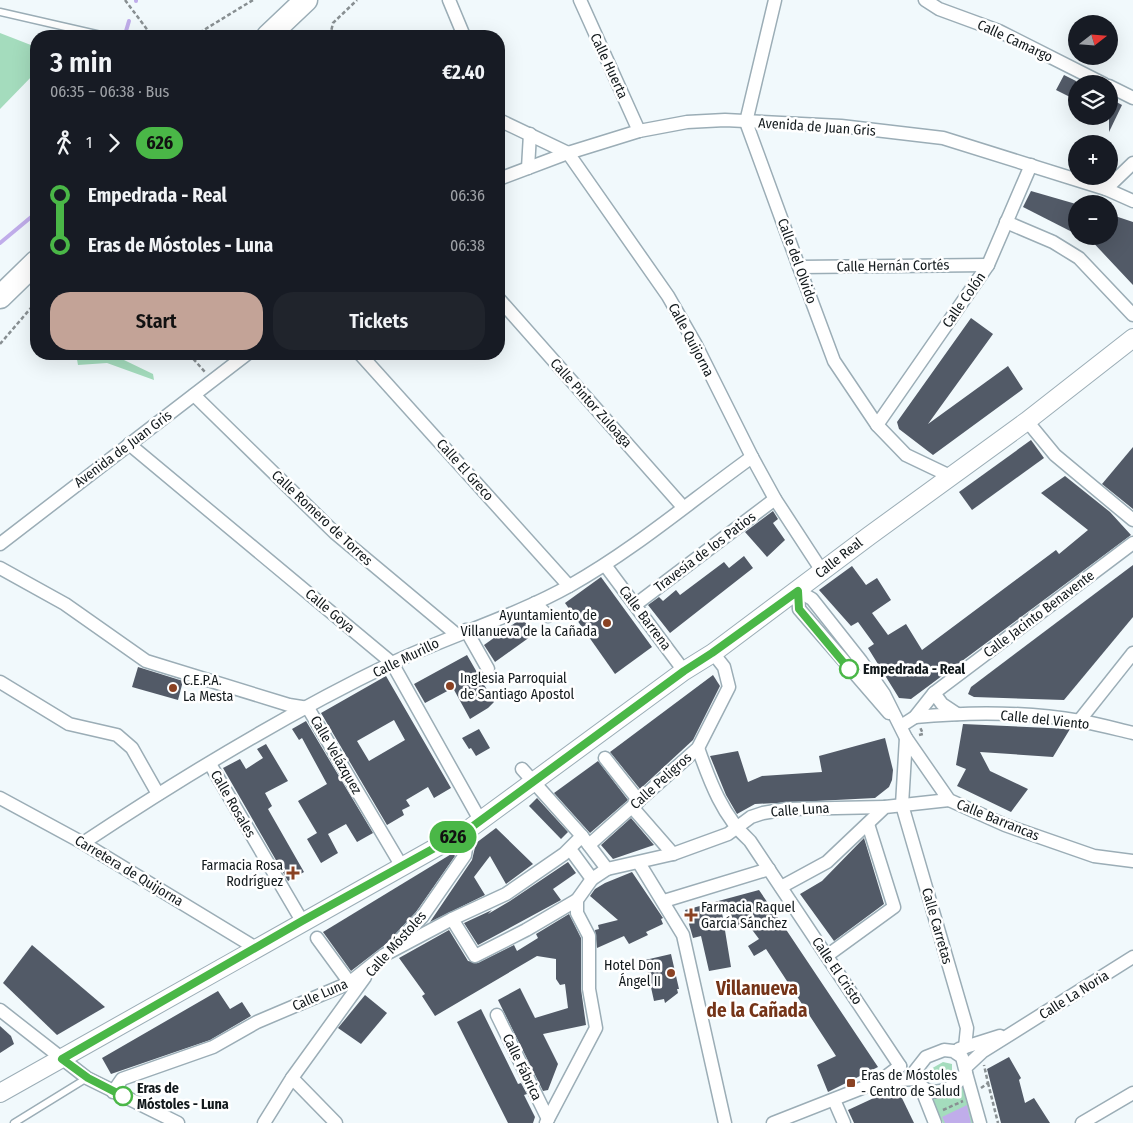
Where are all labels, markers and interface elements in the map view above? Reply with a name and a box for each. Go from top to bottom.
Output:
north arrow [1068,15,1118,65]
map controls [1068,15,1118,245]
street label: Calle Camargo [975,16,1055,66]
street label: Calle Huerta [586,31,632,102]
text: 3 min [50,46,112,79]
text: €2.40 [442,61,485,84]
button: layers [1068,75,1118,125]
text: 06:35 – 06:38 · Bus [50,82,169,101]
street label: Avenida de Juan Gris [758,114,876,140]
icon: walk [50,129,78,157]
icon: forward [100,129,128,157]
text: 626 [146,132,173,154]
text: 1 [86,133,92,152]
button: + [1068,135,1118,185]
text: Empedrada - Real [88,184,227,207]
text: 06:36 [450,186,485,205]
button: − [1068,195,1118,245]
street label: Calle del Olvido [774,216,820,306]
text: Eras de Móstoles - Luna [88,234,273,257]
text: 06:38 [450,236,485,255]
street label: Calle Hernán Cortés [836,257,950,275]
street label: Calle Colón [939,269,989,331]
button: Start [50,292,263,350]
button: Tickets [273,292,485,350]
street label: Calle Quijorna [665,300,718,380]
street label: Calle Pintor Zuloaga [547,355,635,451]
street label: Avenida de Juan Gris [71,407,175,491]
street label: Calle El Greco [433,436,497,504]
street label: Calle Romero de Torres [268,467,376,569]
street label: Travesía de los Patios [651,508,759,596]
street label: Calle Real [812,534,866,582]
street label: Calle Jacinto Benavente [980,567,1098,661]
street label: Calle Barrena [615,582,675,654]
street label: Calle Goya [302,585,358,637]
place label: Ayuntamiento de Villanueva de la Cañada [461,607,597,640]
marker: Ayuntamiento de Villanueva de la Cañada [601,617,613,629]
street label: Calle Murillo [370,635,442,681]
marker: Empedrada - Real [839,659,859,679]
place label: Empedrada - Real [863,661,965,678]
place label: Inglesia Parroquial de Santiago Apostol [460,670,575,703]
place label: C.E.P.A. La Mesta [183,672,234,705]
marker: Inglesia Parroquial de Santiago Apostol [444,680,456,692]
marker: C.E.P.A. La Mesta [167,682,179,694]
street label: Calle del Viento [1000,707,1090,733]
street label: Calle Velázquez [307,713,366,798]
street label: Calle Peligros [627,749,695,813]
street label: Calle Rosales [207,767,259,841]
street label: Calle Barrancas [954,796,1042,844]
street label: Calle Luna [770,799,830,821]
line badge: 626 [424,821,482,853]
text: 626 [440,826,467,848]
street label: Carretera de Quijorna [72,832,186,910]
place label: Farmacia Rosa Rodríguez [201,857,283,890]
marker: Farmacia Rosa Rodríguez [287,867,299,879]
street label: Calle Carretas [918,886,956,966]
place label: Farmacia Raquel García Sánchez [701,899,795,932]
street label: Calle Móstoles [362,908,430,980]
marker: Farmacia Raquel García Sánchez [685,909,697,921]
street label: Calle El Cristo [808,934,866,1008]
place label: Hotel Don Ángel II [604,957,661,990]
marker: Hotel Don Ángel II [665,967,677,979]
street label: Calle La Noria [1036,967,1112,1023]
street label: Calle Luna [290,975,350,1015]
district label: Villanueva de la Cañada [707,977,807,1022]
street label: Calle Fábrica [499,1031,545,1103]
place label: Eras de Móstoles - Centro de Salud [861,1067,960,1100]
marker: Eras de Móstoles - Centro de Salud [845,1077,857,1089]
place label: Eras de Móstoles - Luna [137,1080,229,1113]
marker: Eras de Móstoles - Luna [113,1086,133,1106]

